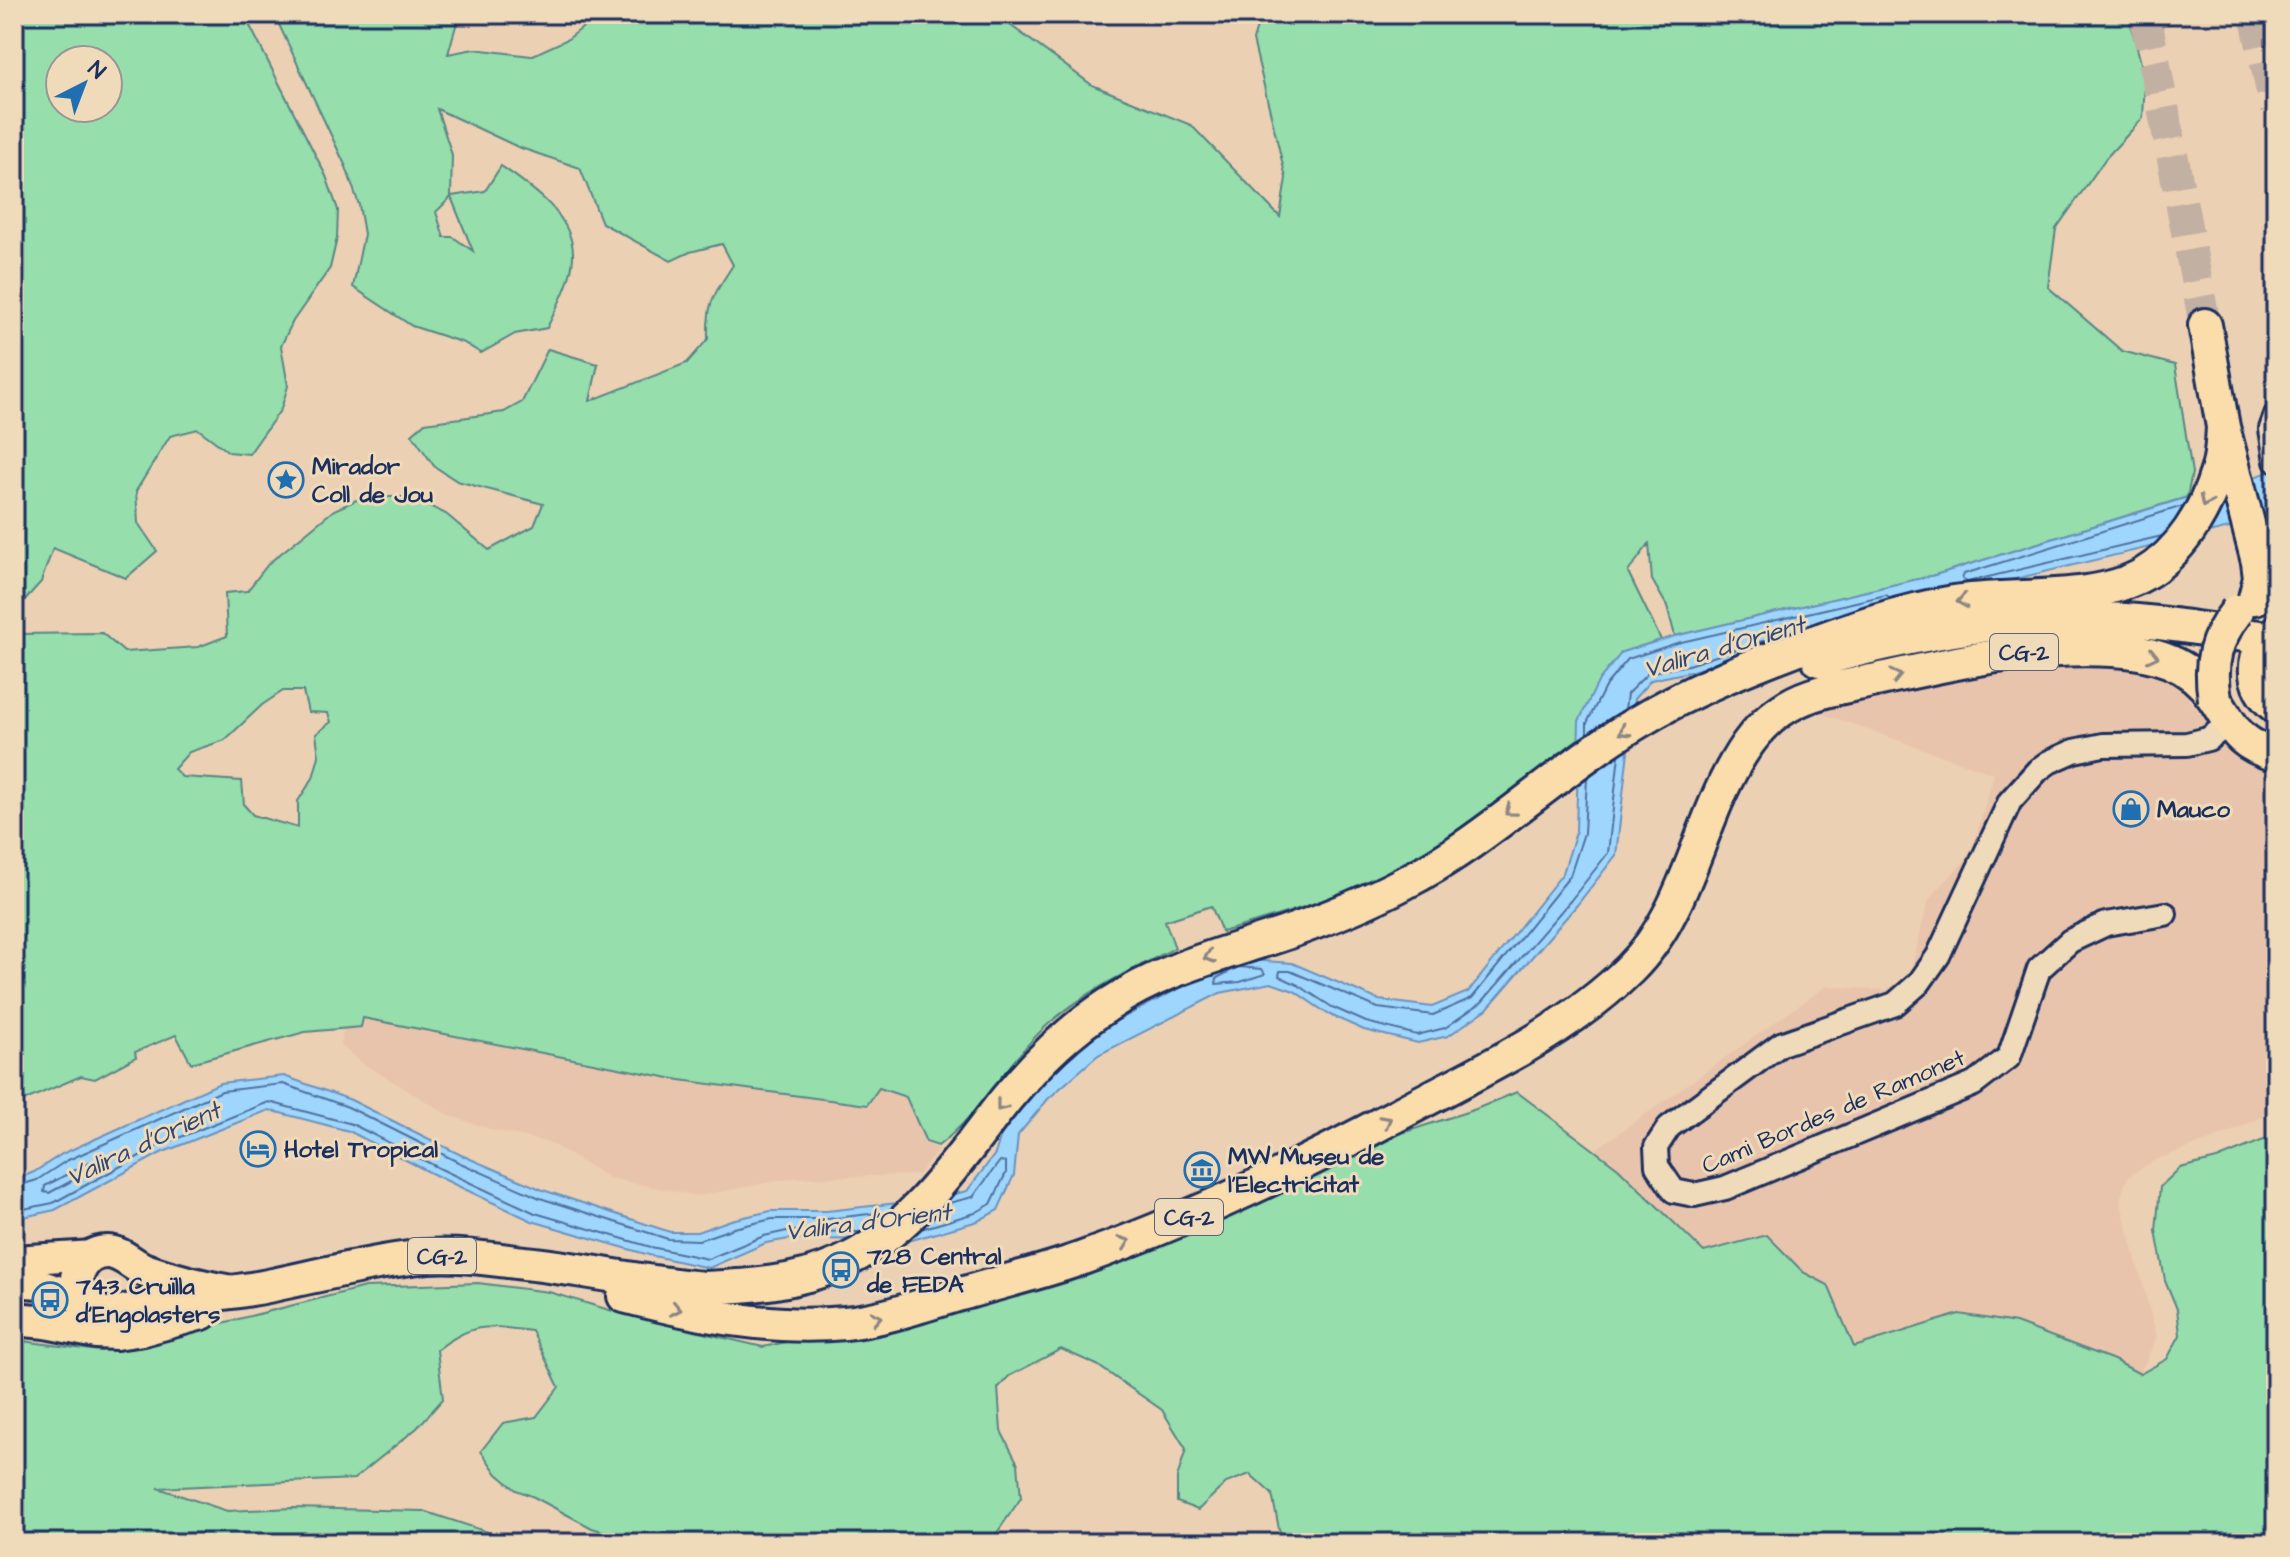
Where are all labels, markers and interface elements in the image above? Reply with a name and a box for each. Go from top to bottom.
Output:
north arrow [44,44,124,124]
text: N [81,54,112,87]
place label: Mirador Coll de Jou [312,450,433,512]
place icon: Mirador Coll de Jou [267,461,305,499]
one-way arrow [2199,493,2215,508]
one-way arrow [1955,592,1969,609]
water label: Valira d'Orient [1639,606,1812,687]
road number: CG-2 [1990,634,2058,670]
one-way arrow [2146,647,2160,664]
one-way arrow [1889,668,1903,685]
one-way arrow [1618,721,1633,736]
shop icon: Mauco [2112,790,2150,828]
place label: Mauco [2157,793,2230,827]
one-way arrow [1505,802,1519,816]
one-way arrow [1202,947,1216,963]
street label: Cami Bordes de Ramonet [1697,1041,1971,1183]
water label: Valira d'Orient [60,1091,229,1195]
one-way arrow [997,1098,1011,1112]
one-way arrow [1377,1115,1392,1131]
hotel icon: Hotel Tropical [239,1130,277,1168]
place label: Hotel Tropical [284,1133,438,1167]
place label: MW Museu de l'Electricitat [1228,1140,1384,1202]
museum icon: MW Museu de l'Electricitat [1183,1151,1221,1189]
water label: Valira d'Orient [783,1194,955,1250]
road number: CG-2 [1155,1199,1223,1235]
one-way arrow [1117,1235,1131,1252]
road number: CG-2 [408,1238,476,1274]
place label: 728 Central de FEDA [866,1240,1002,1302]
bus stop icon: 728 Central de FEDA [822,1251,860,1289]
place label: 743 Cruïlla d'Engolasters [75,1270,220,1333]
bus stop icon: 743 Cruïlla d'Engolasters [31,1281,69,1319]
one-way arrow [668,1300,682,1317]
one-way arrow [869,1310,883,1327]

